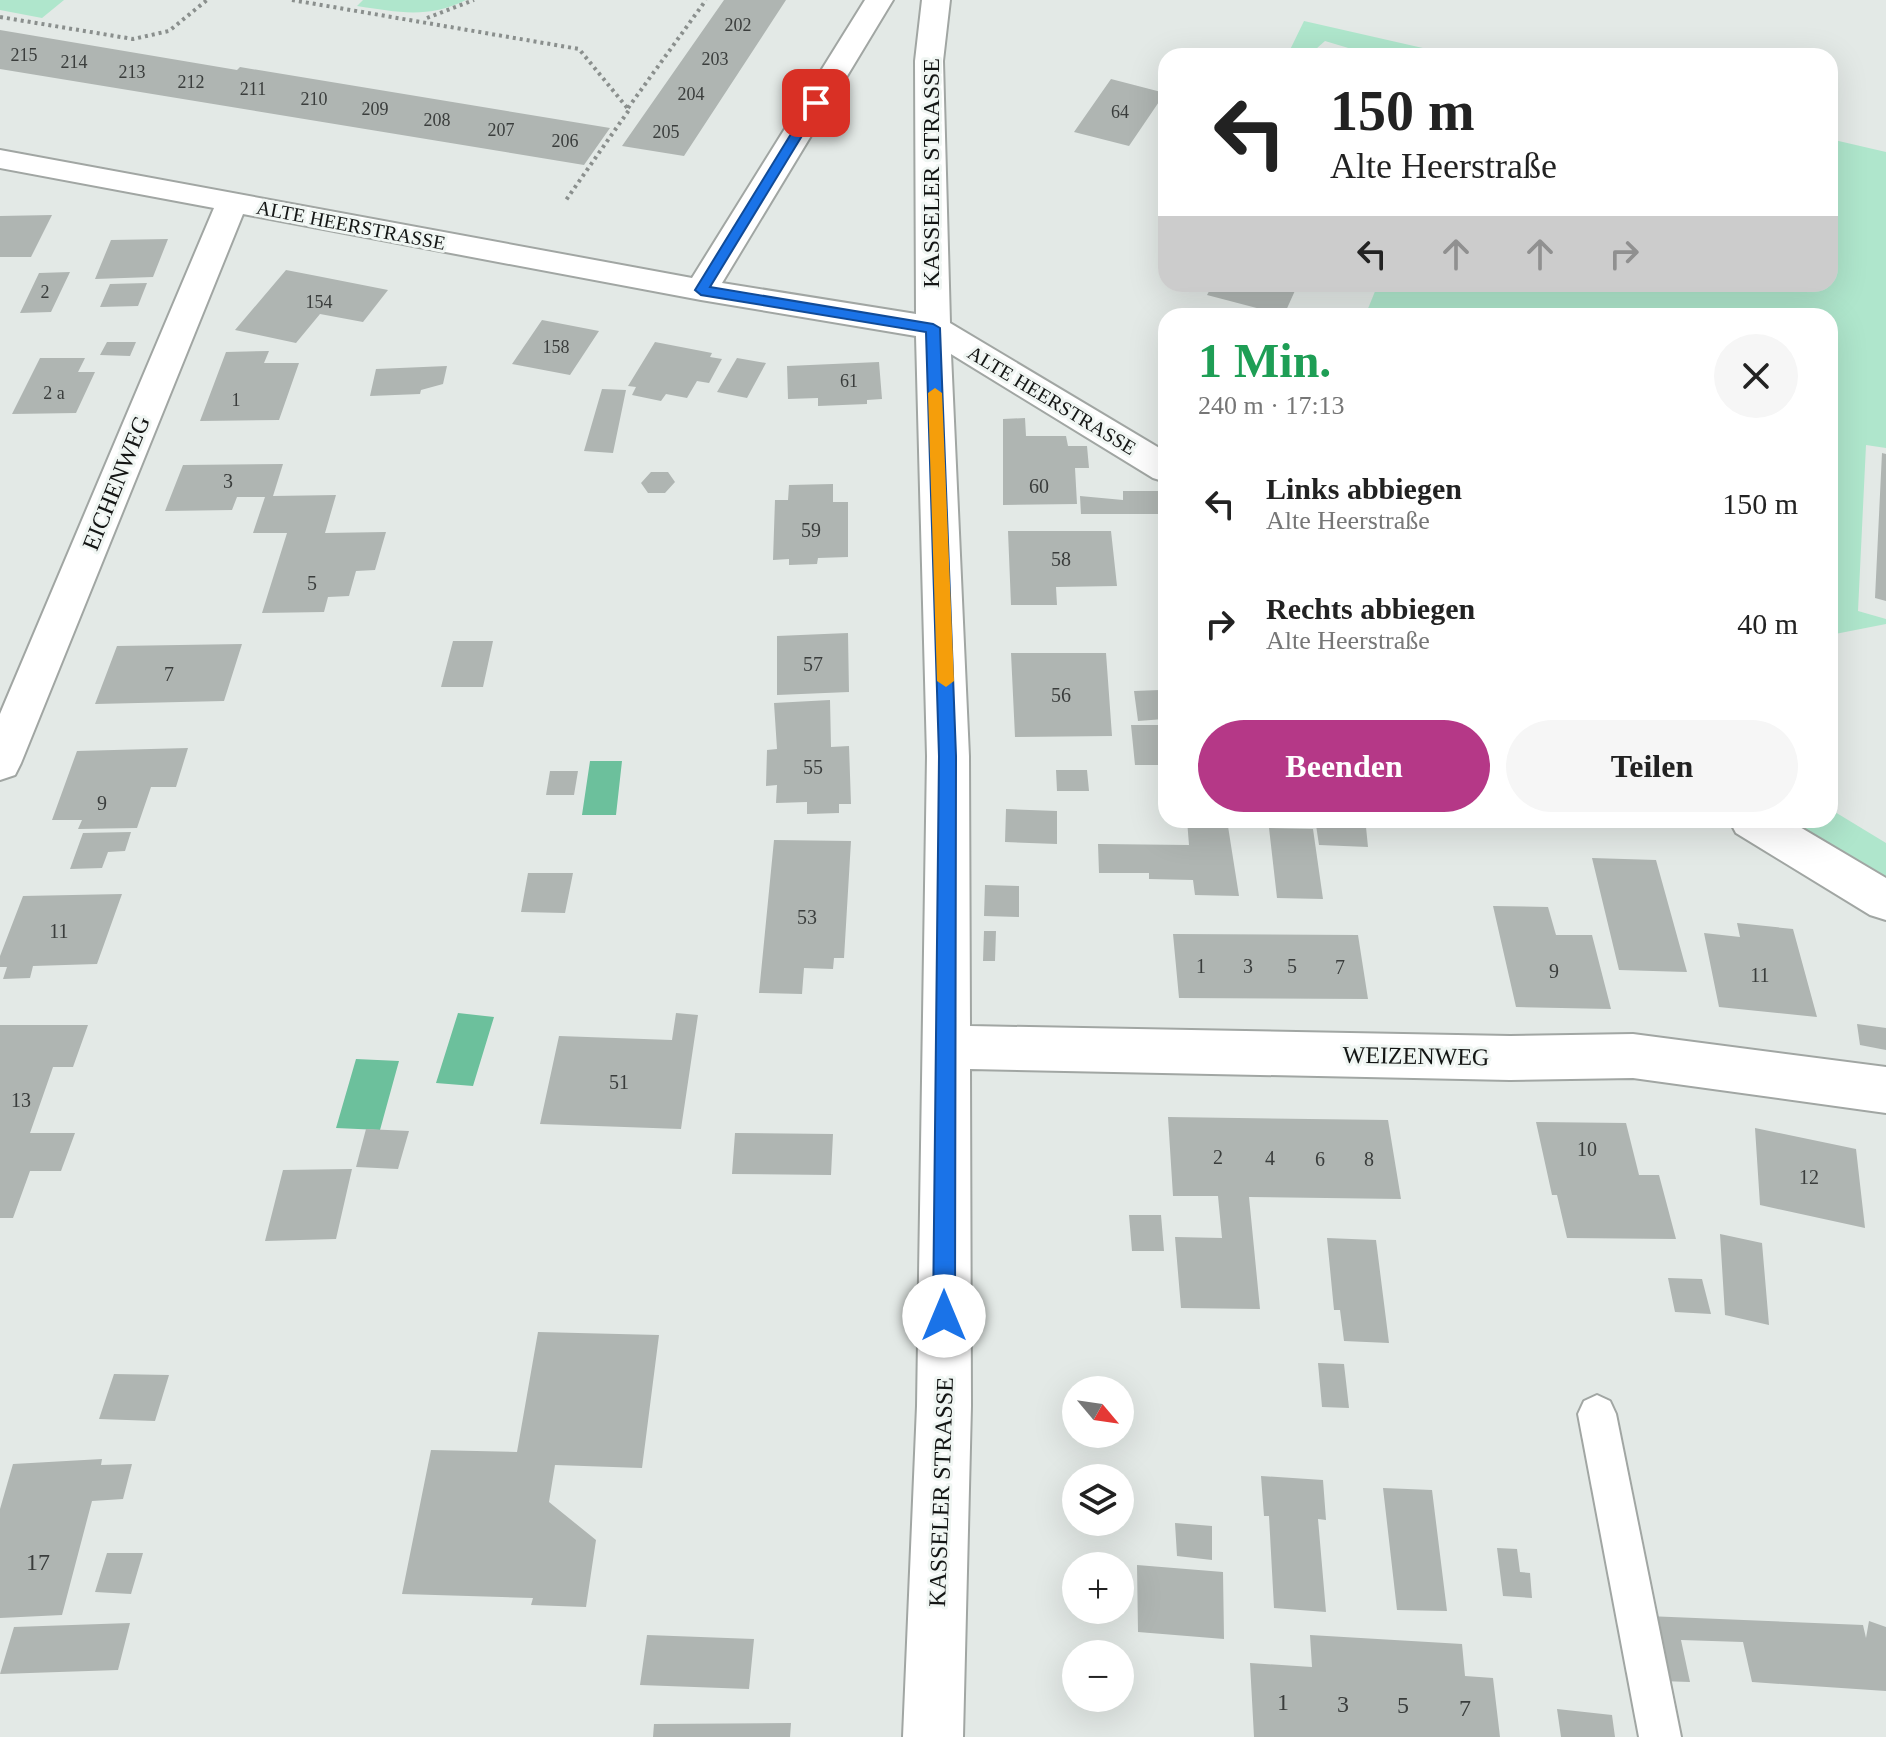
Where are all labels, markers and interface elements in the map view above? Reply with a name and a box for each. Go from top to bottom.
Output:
house number: 202 [725,15,752,35]
house number: 215 [11,45,38,65]
house number: 203 [702,49,729,69]
house number: 214 [61,52,88,72]
street label: KASSELER STRASSE [918,58,944,288]
house number: 213 [119,62,146,82]
pin [782,69,850,137]
house number: 212 [178,72,205,92]
house number: 211 [240,79,266,99]
icon: left [1198,80,1302,184]
text: 150 m [1330,80,1475,142]
icon: arrive [794,81,838,125]
house number: 204 [678,84,705,104]
house number: 210 [301,89,328,109]
house number: 209 [362,99,389,119]
house number: 64 [1111,102,1129,122]
house number: 208 [424,110,451,130]
house number: 207 [488,120,515,140]
house number: 205 [653,122,680,142]
house number: 206 [552,131,579,151]
text: Alte Heerstraße [1330,146,1557,186]
street label: ALTE HEERSTRASSE [255,196,447,254]
icon: left [1350,232,1394,276]
icon: ahead [1434,232,1478,276]
icon: ahead [1518,232,1562,276]
icon: right [1602,232,1646,276]
house number: 2 [41,282,50,302]
house number: 154 [306,292,333,312]
text: 1 Min. [1198,334,1331,387]
button: close [1714,334,1798,418]
house number: 158 [543,337,570,357]
street label: ALTE HEERSTRASSE [964,341,1140,459]
house number: 61 [840,371,858,391]
house number: 2 a [43,383,65,403]
house number: 1 [232,390,241,410]
text: 240 m · 17:13 [1198,391,1345,420]
street label: EICHENWEG [77,412,155,554]
house number: 3 [223,470,233,492]
text: Links abbiegen [1266,472,1462,505]
house number: 60 [1029,475,1049,497]
icon: left [1198,482,1242,526]
text: 150 m [1722,487,1798,520]
text: Alte Heerstraße [1266,506,1430,535]
house number: 59 [801,519,821,541]
house number: 58 [1051,548,1071,570]
house number: 5 [307,572,317,594]
text: Rechts abbiegen [1266,592,1475,625]
icon: right [1198,602,1242,646]
text: 40 m [1737,607,1798,640]
text: Alte Heerstraße [1266,626,1430,655]
house number: 57 [803,653,823,675]
house number: 7 [164,663,174,685]
house number: 56 [1051,684,1071,706]
button: Beenden [1198,720,1490,812]
button: Teilen [1506,720,1798,812]
house number: 55 [803,756,823,778]
house number: 9 [97,792,107,814]
house number: 53 [797,906,817,928]
house number: 11 [49,920,69,942]
house number: 1 [1196,955,1206,977]
house number: 3 [1243,955,1253,977]
house number: 5 [1287,955,1297,977]
house number: 7 [1335,956,1345,978]
house number: 9 [1549,960,1559,982]
house number: 11 [1750,964,1770,986]
street label: WEIZENWEG [1342,1042,1490,1070]
house number: 51 [609,1071,629,1093]
house number: 13 [11,1089,31,1111]
house number: 10 [1577,1138,1597,1160]
house number: 2 [1213,1146,1223,1168]
house number: 4 [1265,1147,1275,1169]
house number: 6 [1315,1148,1325,1170]
house number: 8 [1364,1148,1374,1170]
house number: 12 [1799,1166,1819,1188]
position arrow [902,1274,986,1358]
north arrow [1062,1376,1134,1448]
map controls [1062,1376,1134,1712]
street label: KASSELER STRASSE [924,1377,958,1607]
button: layers [1062,1464,1134,1536]
house number: 17 [26,1549,50,1575]
button: + [1062,1552,1134,1624]
button: − [1062,1640,1134,1712]
house number: 1 [1277,1689,1289,1715]
house number: 3 [1337,1691,1349,1717]
house number: 5 [1397,1692,1409,1718]
house number: 7 [1459,1695,1471,1721]

